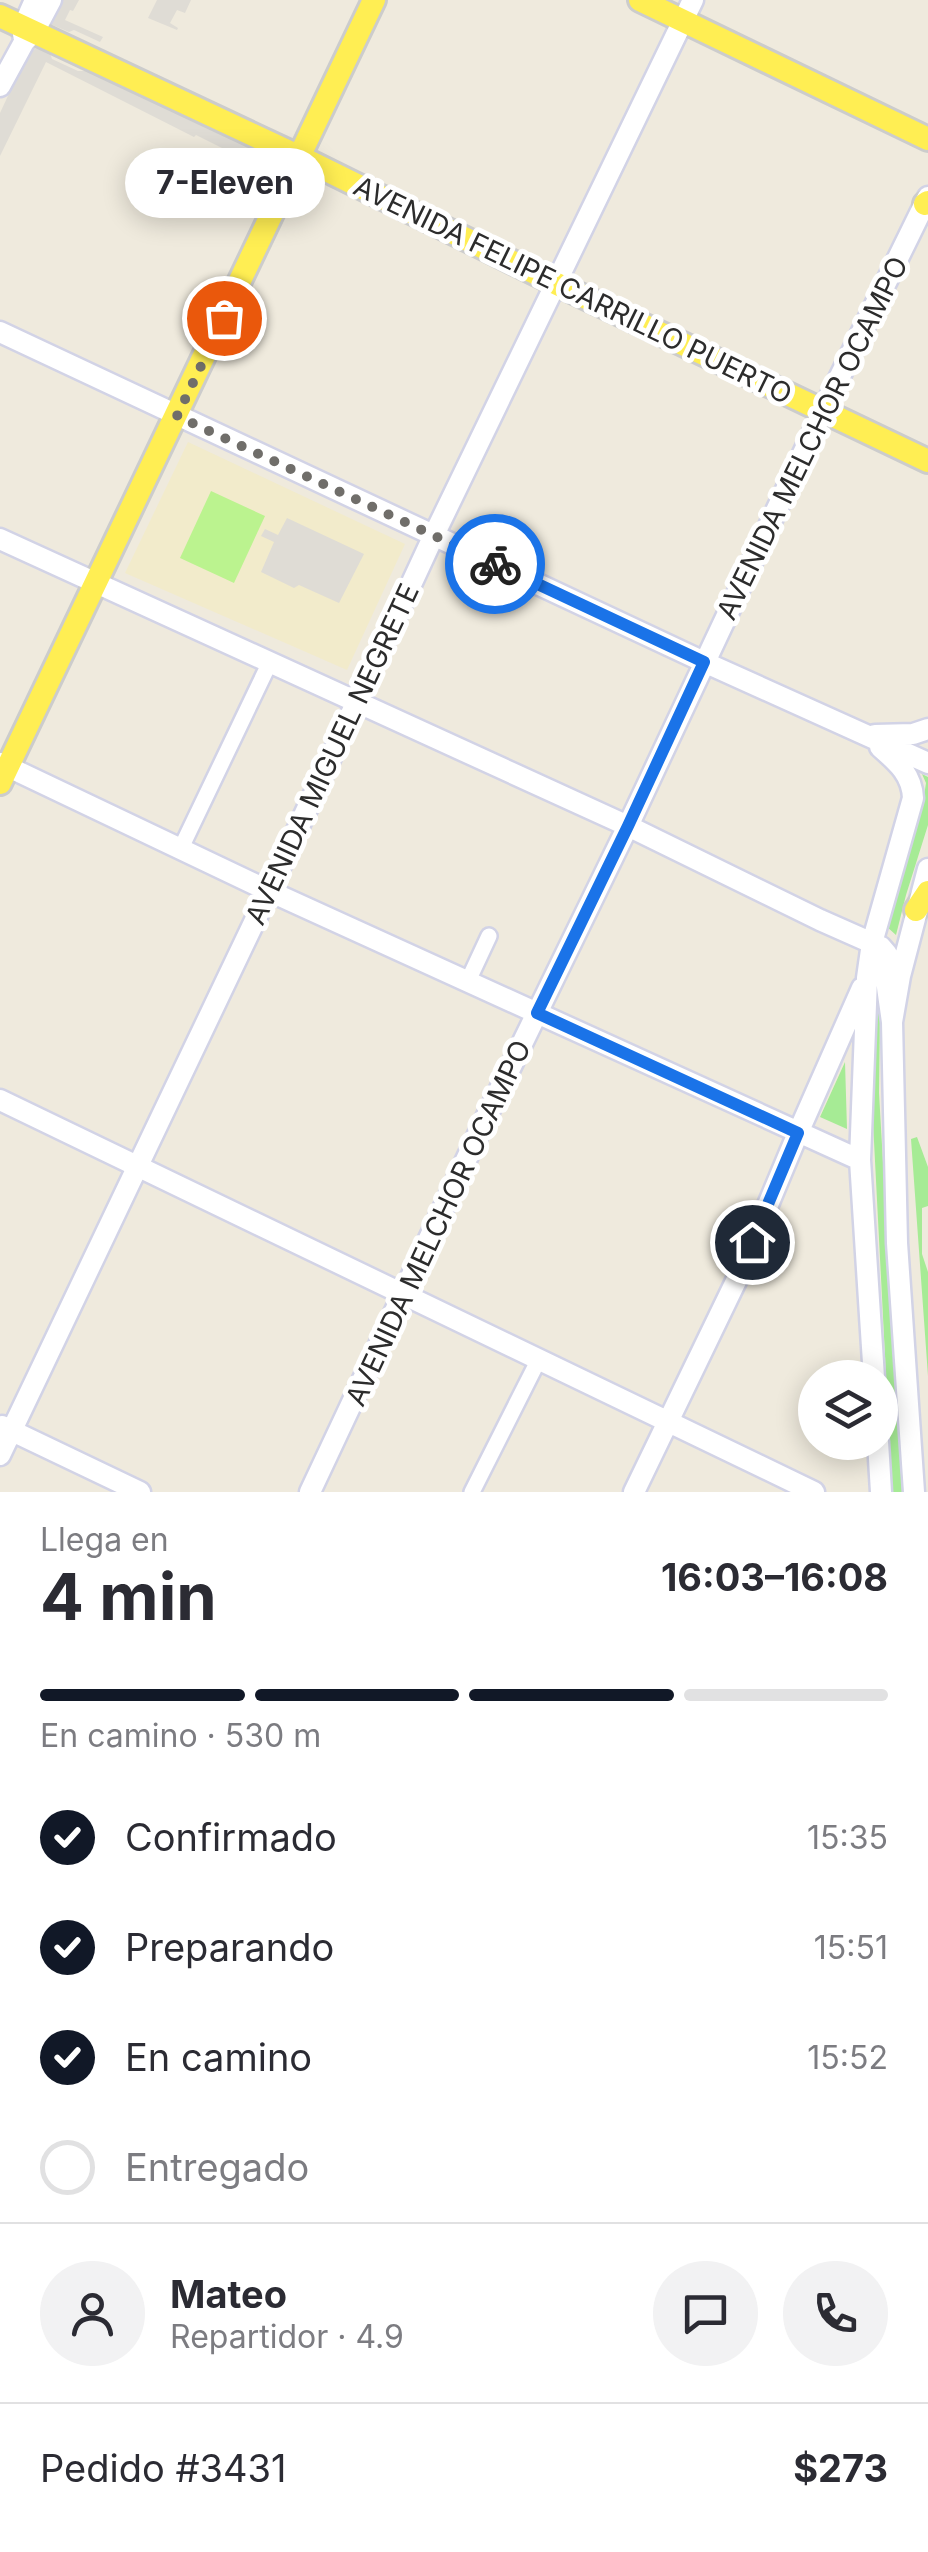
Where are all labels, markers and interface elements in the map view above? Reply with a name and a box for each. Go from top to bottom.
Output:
callout: 7-Eleven [124,148,324,218]
text: 7-Eleven [156,163,294,202]
street label: AVENIDA FELIPE CARRILLO PUERTO [348,169,798,411]
street label: AVENIDA MELCHOR OCAMPO [709,251,915,625]
pin [182,276,267,361]
icon: bag [197,291,252,346]
courier [445,514,545,614]
icon: bike [468,537,523,592]
street label: AVENIDA MIGUEL NEGRETE [238,578,426,930]
street label: AVENIDA MELCHOR OCAMPO [338,1035,538,1411]
pin [710,1200,795,1285]
icon: home [725,1215,780,1270]
map controls [798,1360,898,1460]
button: layers [798,1360,898,1460]
text: Llega en [40,1520,169,1559]
text: 16:03–16:08 [661,1554,888,1600]
text: 4 min [40,1557,217,1636]
text: En camino · 530 m [40,1716,321,1755]
icon: check [40,1810,95,1865]
text: Confirmado [125,1814,337,1860]
text: 15:35 [807,1818,888,1857]
icon: check [40,1920,95,1975]
text: Preparando [125,1924,334,1970]
text: 15:51 [814,1928,888,1967]
icon: check [40,2030,95,2085]
text: En camino [125,2034,312,2080]
text: 15:52 [807,2038,888,2077]
text: Entregado [125,2144,309,2190]
button: person [40,2261,145,2366]
button: chat [653,2261,758,2366]
button: phone [783,2261,888,2366]
text: Mateo [170,2271,287,2317]
text: Repartidor · 4.9 [170,2317,404,2356]
text: Pedido #3431 [40,2445,286,2491]
text: $273 [793,2445,888,2491]

